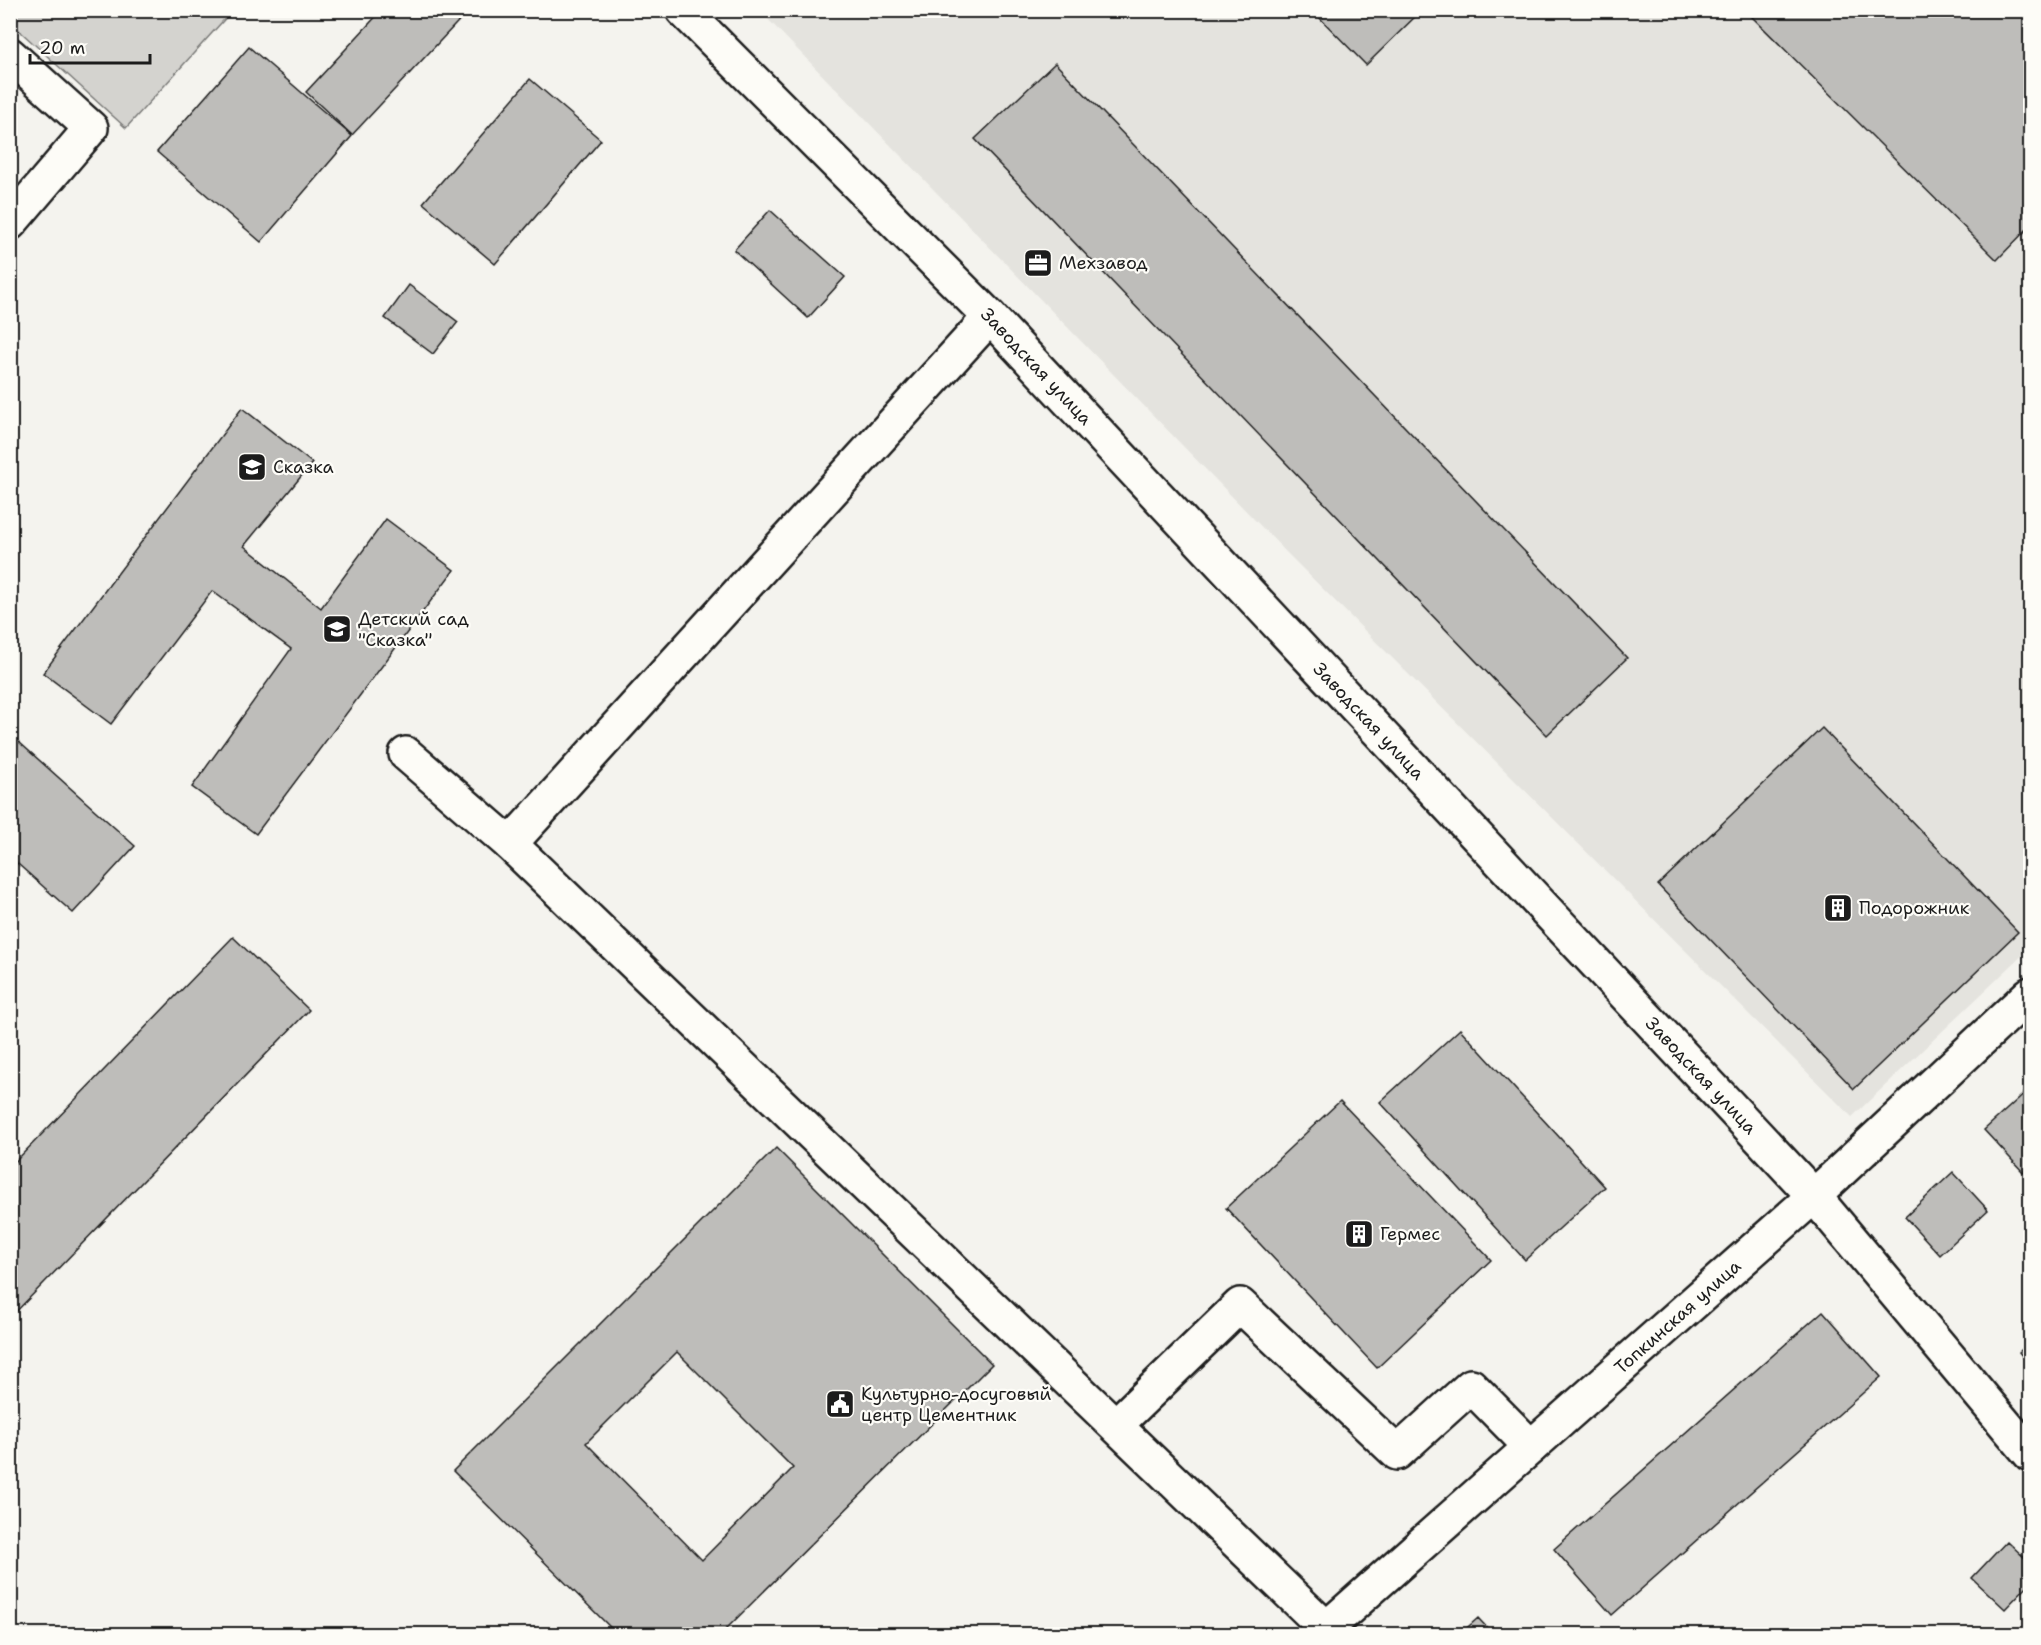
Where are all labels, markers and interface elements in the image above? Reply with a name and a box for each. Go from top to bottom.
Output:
scale bar [30,27,150,65]
text: 20 m [39,36,85,60]
office icon: Мехзавод [1022,247,1054,279]
place label: Мехзавод [1059,251,1148,275]
street label: Заводская улица [976,303,1097,430]
school or university icon: Сказка [236,451,268,483]
place label: Сказка [273,455,334,479]
place label: Детский сад "Сказка" [358,607,470,652]
school or university icon: Детский сад "Сказка" [321,613,353,645]
street label: Заводская улица [1308,657,1430,785]
building icon: Подорожник [1822,892,1854,924]
place label: Подорожник [1859,896,1970,920]
street label: Заводская улица [1640,1012,1762,1140]
building icon: Гермес [1343,1218,1375,1250]
place label: Гермес [1380,1222,1440,1246]
street label: Топкинская улица [1609,1254,1746,1379]
place label: Культурно-досуговый центр Цементник [861,1382,1052,1427]
public building icon: Культурно-досуговый центр Цементник [824,1388,856,1420]

